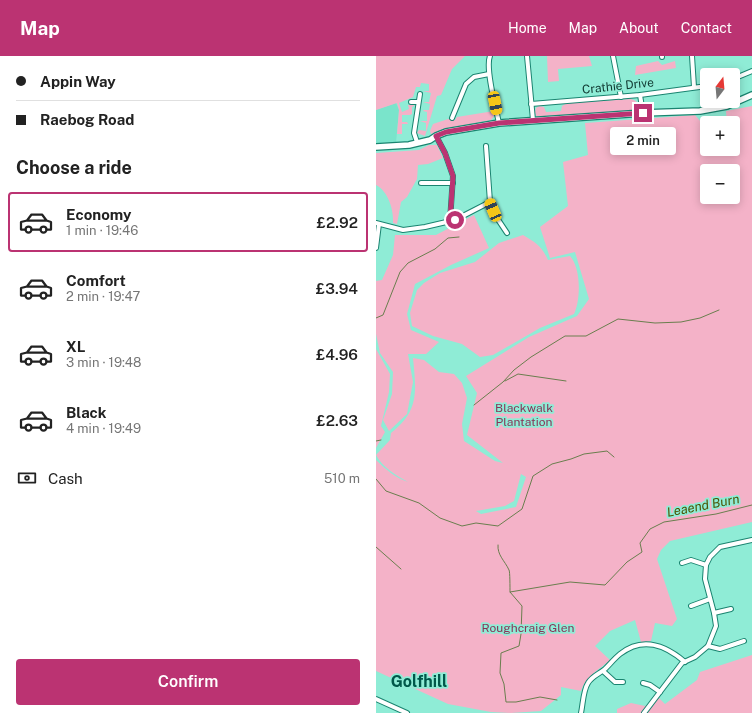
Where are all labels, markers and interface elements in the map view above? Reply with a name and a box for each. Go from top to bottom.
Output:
text: Map [20,17,60,39]
text: Home [508,20,547,36]
text: Map [569,20,597,36]
text: About [619,20,659,36]
text: Contact [681,20,732,36]
north arrow [700,68,740,108]
map controls [700,68,740,204]
text: Appin Way [40,73,116,90]
street label: Crathie Drive [581,75,655,97]
car [487,90,503,116]
route end [634,104,652,122]
text: Raebog Road [40,111,134,128]
button: + [700,116,740,156]
callout: 2 min [610,127,676,155]
text: 2 min [626,133,660,148]
text: Choose a ride [16,157,132,178]
button: − [700,164,740,204]
car [483,197,503,223]
icon: car [18,204,54,240]
text: Economy [66,206,131,223]
route start [446,211,464,229]
text: £2.92 [317,214,358,231]
text: 1 min · 19:46 [66,223,138,238]
icon: car [18,270,54,306]
text: Comfort [66,272,126,289]
text: £3.94 [316,280,358,297]
text: 2 min · 19:47 [66,289,140,304]
icon: car [18,336,54,372]
text: XL [66,338,85,355]
text: £4.96 [316,346,358,363]
text: 3 min · 19:48 [66,355,141,370]
park label: Blackwalk Plantation [495,401,553,429]
icon: car [18,402,54,438]
text: Black [66,404,106,421]
text: £2.63 [316,412,358,429]
text: 4 min · 19:49 [66,421,141,436]
icon: cash [16,467,38,489]
text: Cash [48,470,83,487]
text: 510 m [324,471,360,486]
water label: Leaend Burn [665,491,741,520]
park label: Roughcraig Glen [482,621,574,635]
button: Confirm [16,659,360,705]
district label: Golfhill [391,672,447,691]

